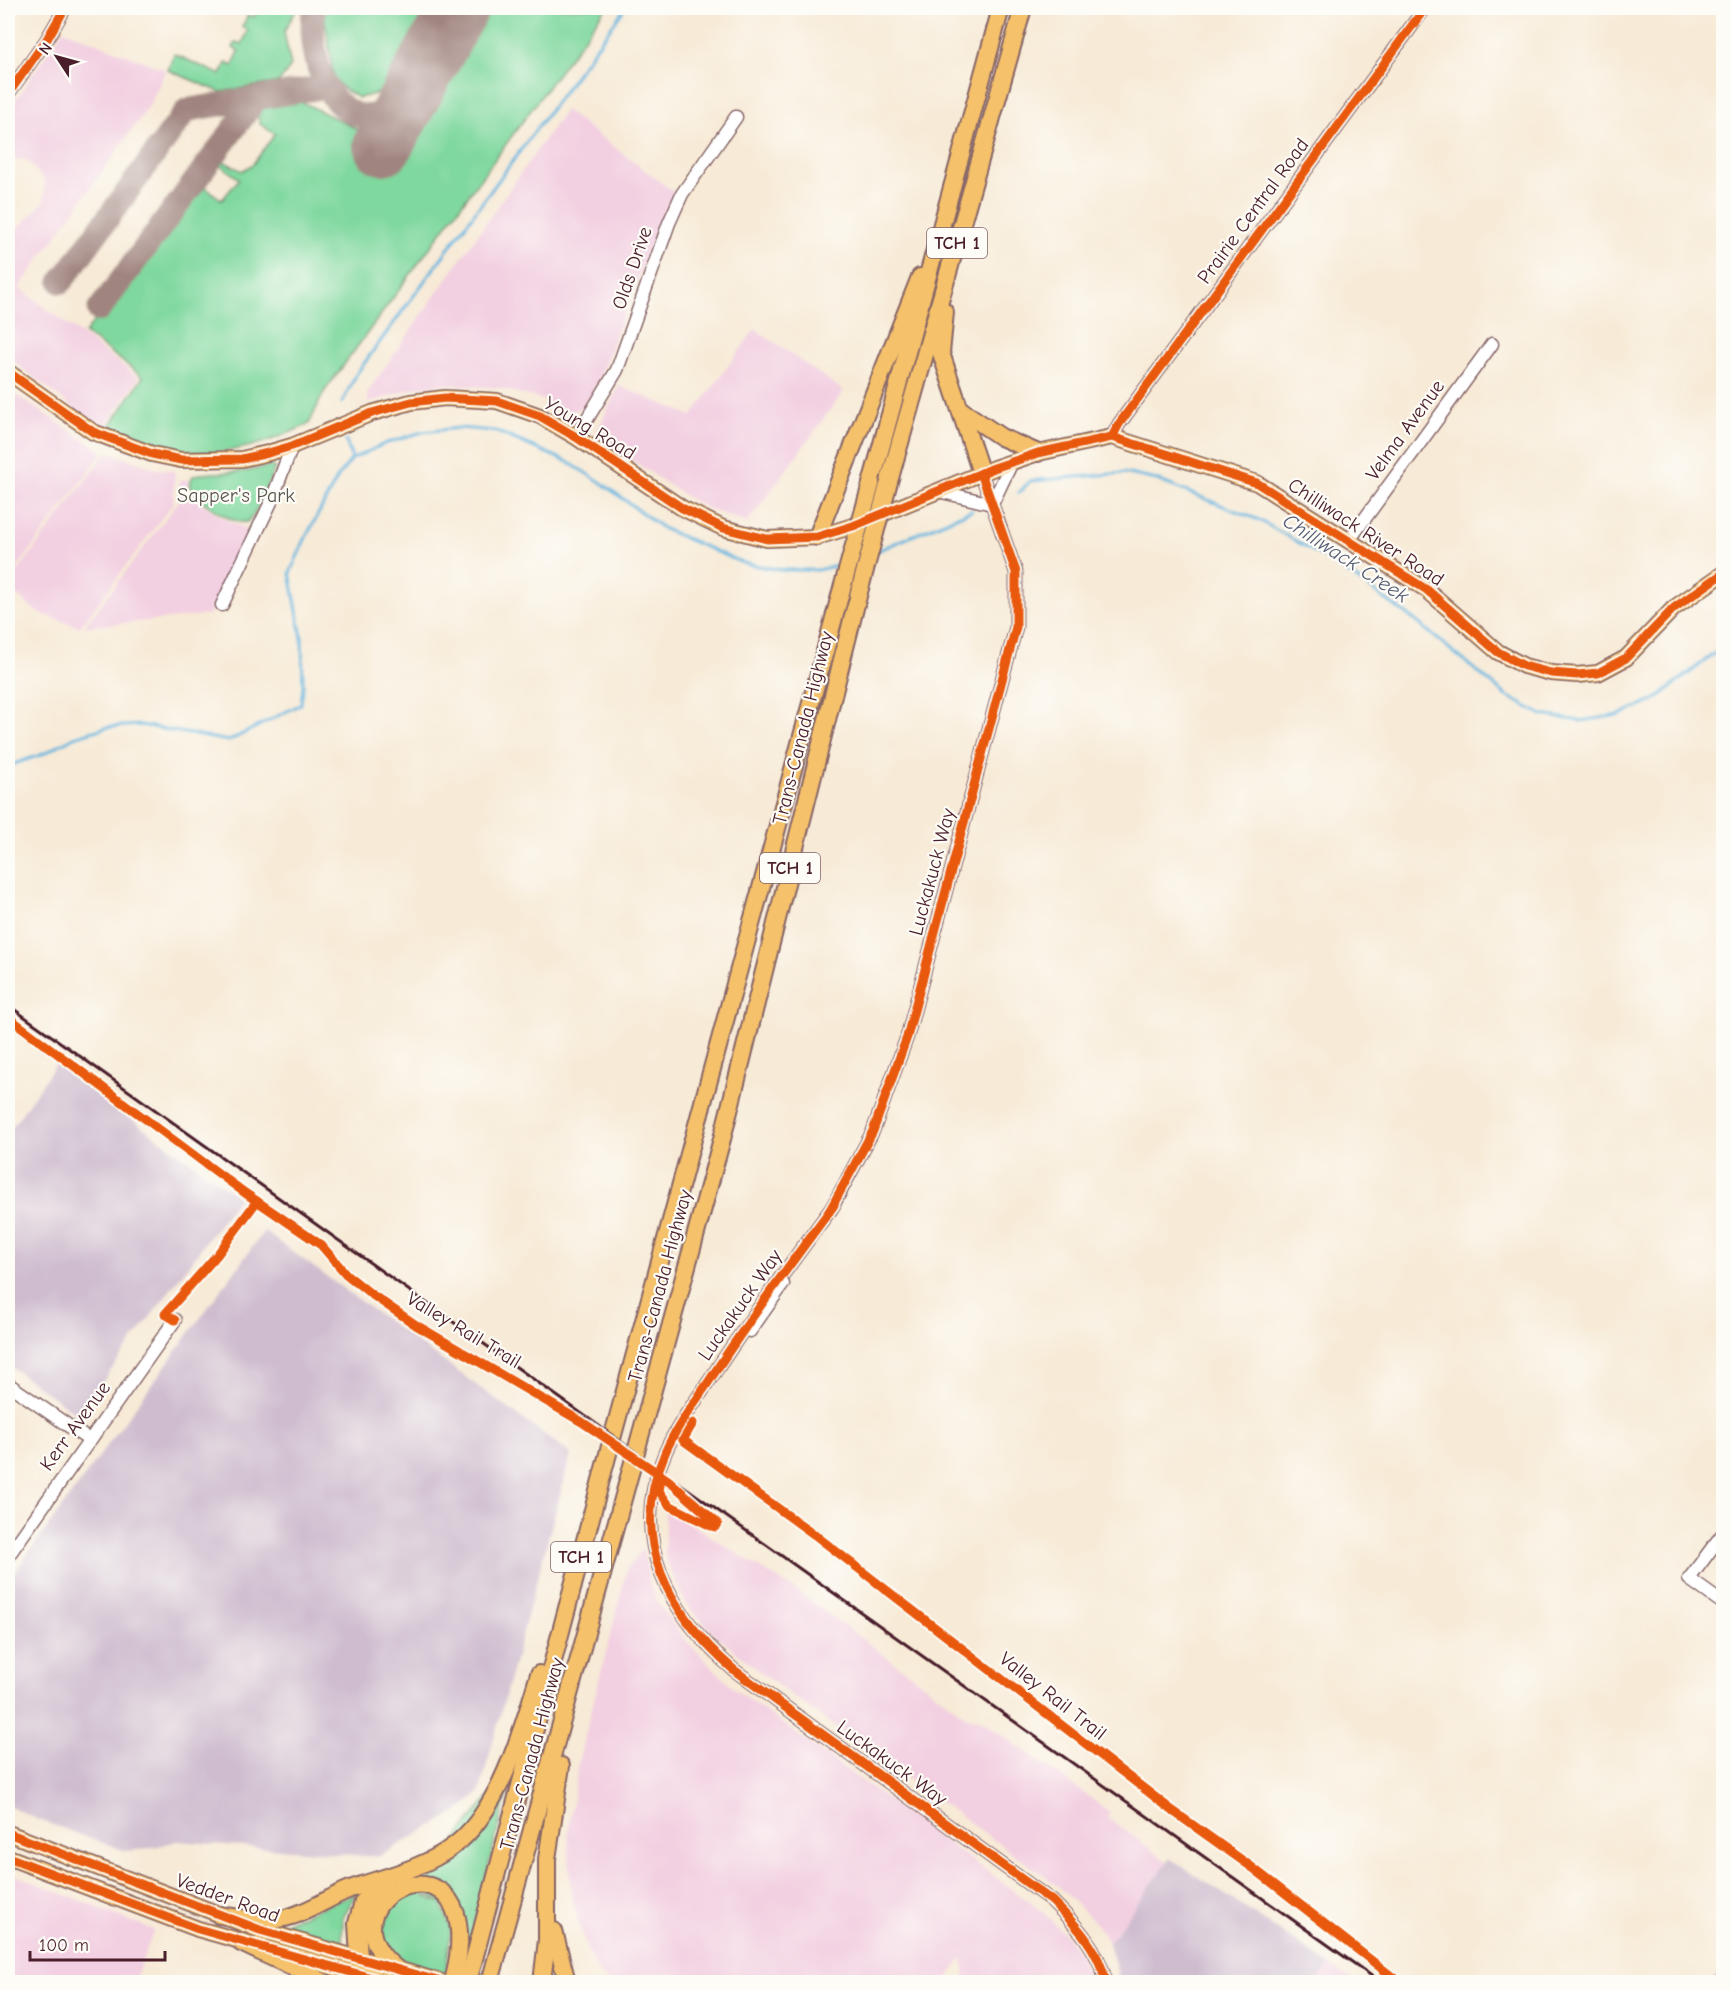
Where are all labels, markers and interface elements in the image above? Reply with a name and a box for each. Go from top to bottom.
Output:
north arrow [27,27,87,87]
text: N [35,39,56,58]
street label: Prairie Central Road [1193,134,1313,288]
street label: Olds Drive [607,224,657,312]
road number: TCH 1 [927,228,987,258]
street label: Velma Avenue [1361,375,1449,485]
street label: Young Road [540,392,640,464]
street label: Chilliwack River Road [1284,473,1448,591]
park label: Sapper's Park [177,484,295,507]
water label: Chilliwack Creek [1279,508,1414,608]
street label: Trans-Canada Highway [768,629,838,827]
street label: Luckakuck Way [904,806,960,938]
road number: TCH 1 [760,853,820,883]
street label: Trans-Canada Highway [623,1187,697,1385]
street label: Luckakuck Way [693,1245,787,1365]
street label: Valley Rail Trail [403,1287,525,1373]
street label: Kerr Avenue [35,1377,115,1475]
road number: TCH 1 [551,1542,611,1572]
street label: Valley Rail Trail [995,1647,1111,1745]
street label: Trans-Canada Highway [495,1655,569,1853]
street label: Luckakuck Way [833,1715,952,1811]
street label: Vedder Road [173,1869,283,1927]
scale bar [30,1924,165,1962]
text: 100 m [39,1935,89,1956]

